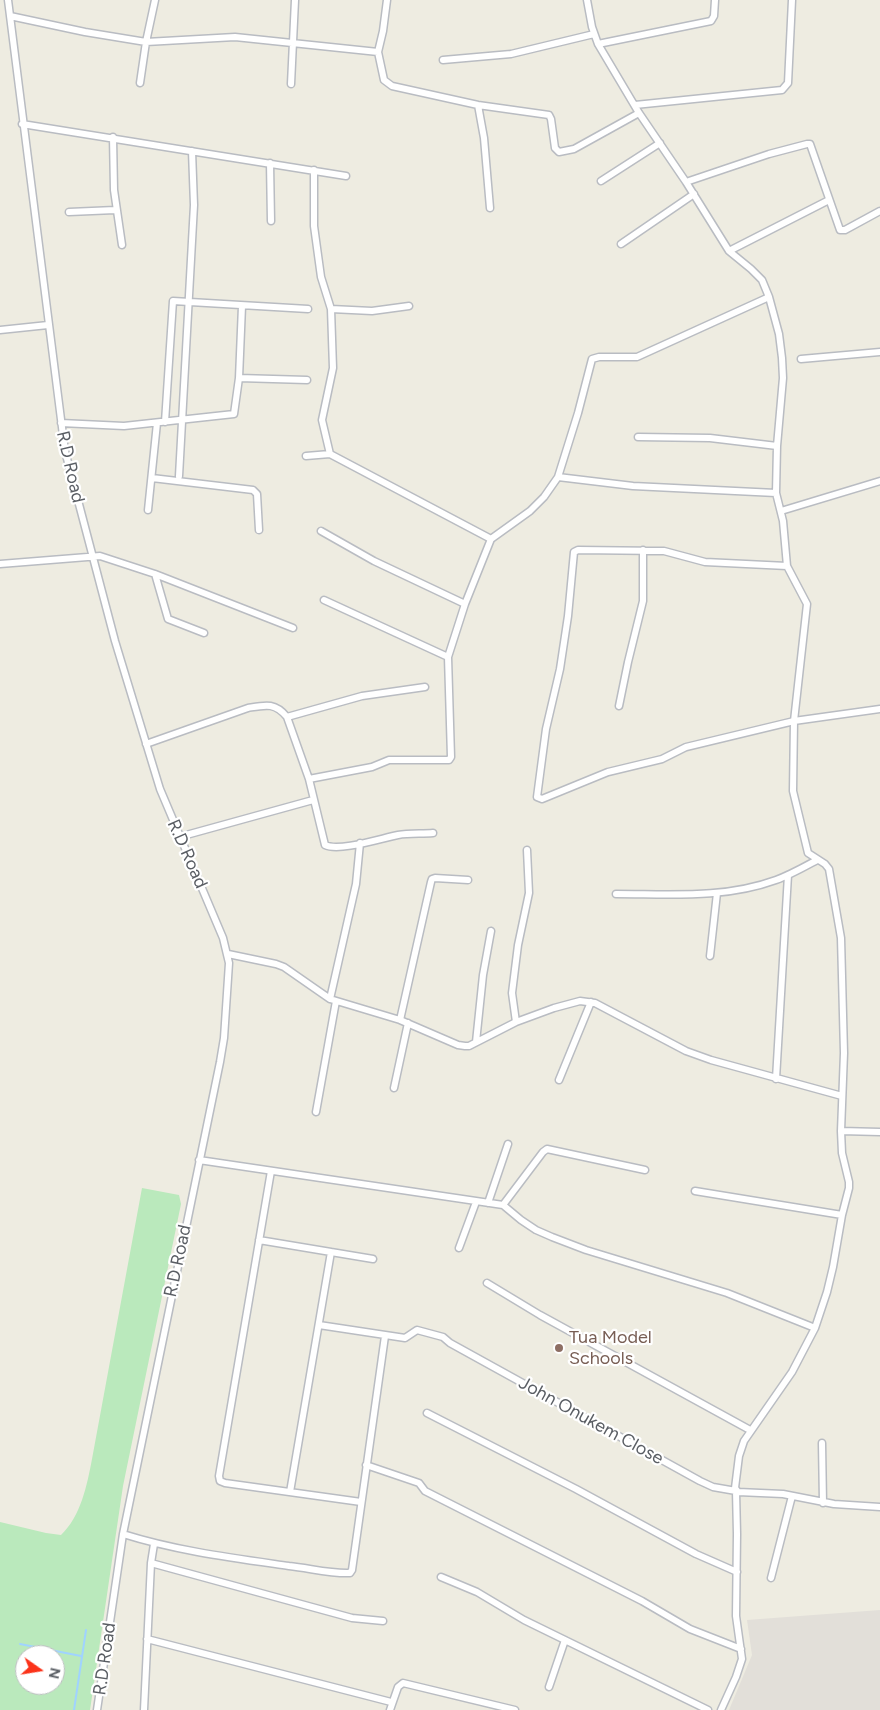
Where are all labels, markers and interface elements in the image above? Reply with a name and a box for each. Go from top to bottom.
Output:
street label: R.D Road [51,429,89,505]
street label: R.D Road [162,816,212,892]
street label: R.D Road [160,1223,196,1299]
place label: Tua Model Schools [569,1327,652,1370]
marker: Tua Model Schools [553,1342,565,1354]
street label: John Onukem Close [515,1372,667,1470]
street label: R.D Road [89,1621,121,1697]
north arrow [15,1645,65,1695]
text: N [45,1666,64,1680]

